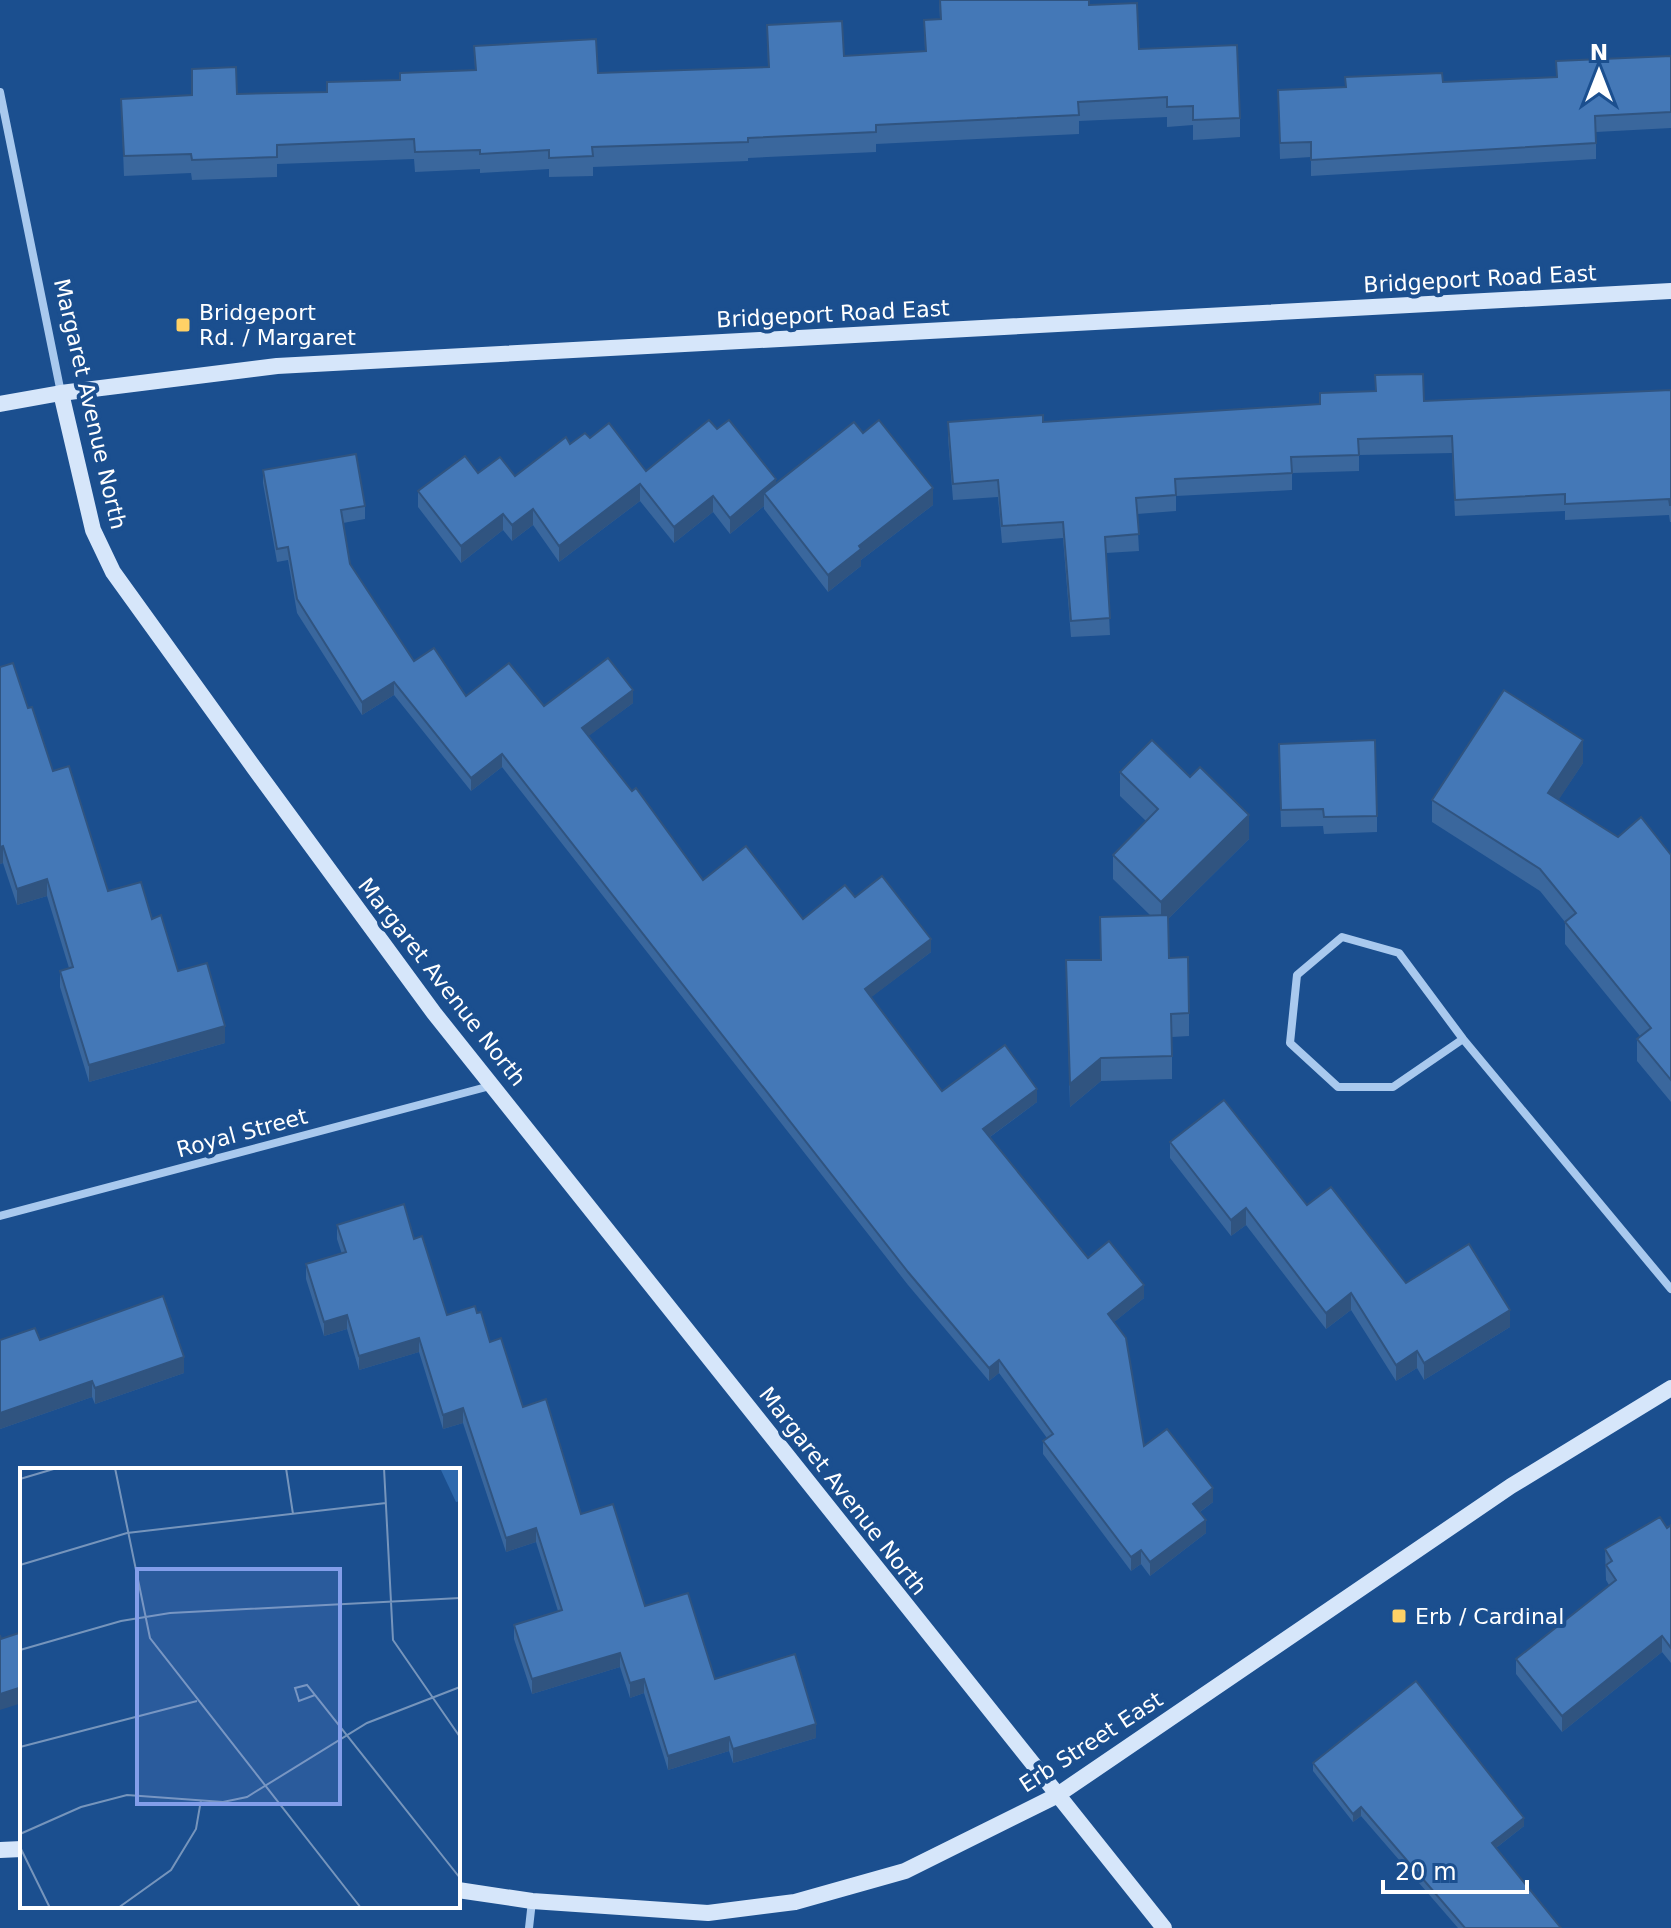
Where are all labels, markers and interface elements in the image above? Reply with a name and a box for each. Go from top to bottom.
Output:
north arrow [1559,32,1639,112]
text: N [1590,40,1608,65]
street label: Bridgeport Road East [1363,260,1598,298]
street label: Margaret Avenue North [49,276,131,532]
street label: Bridgeport Road East [716,295,951,333]
place label: Bridgeport Rd. / Margaret [199,300,356,350]
marker: Bridgeport Rd. / Margaret [174,316,192,334]
street label: Margaret Avenue North [353,873,531,1091]
street label: Royal Street [174,1103,310,1162]
street label: Margaret Avenue North [754,1382,932,1600]
inset map [20,1468,460,1908]
place label: Erb / Cardinal [1415,1604,1564,1629]
marker: Erb / Cardinal [1390,1607,1408,1625]
street label: Erb Street East [1015,1686,1167,1797]
scale bar [1383,1844,1527,1894]
text: 20 m [1395,1858,1457,1886]

